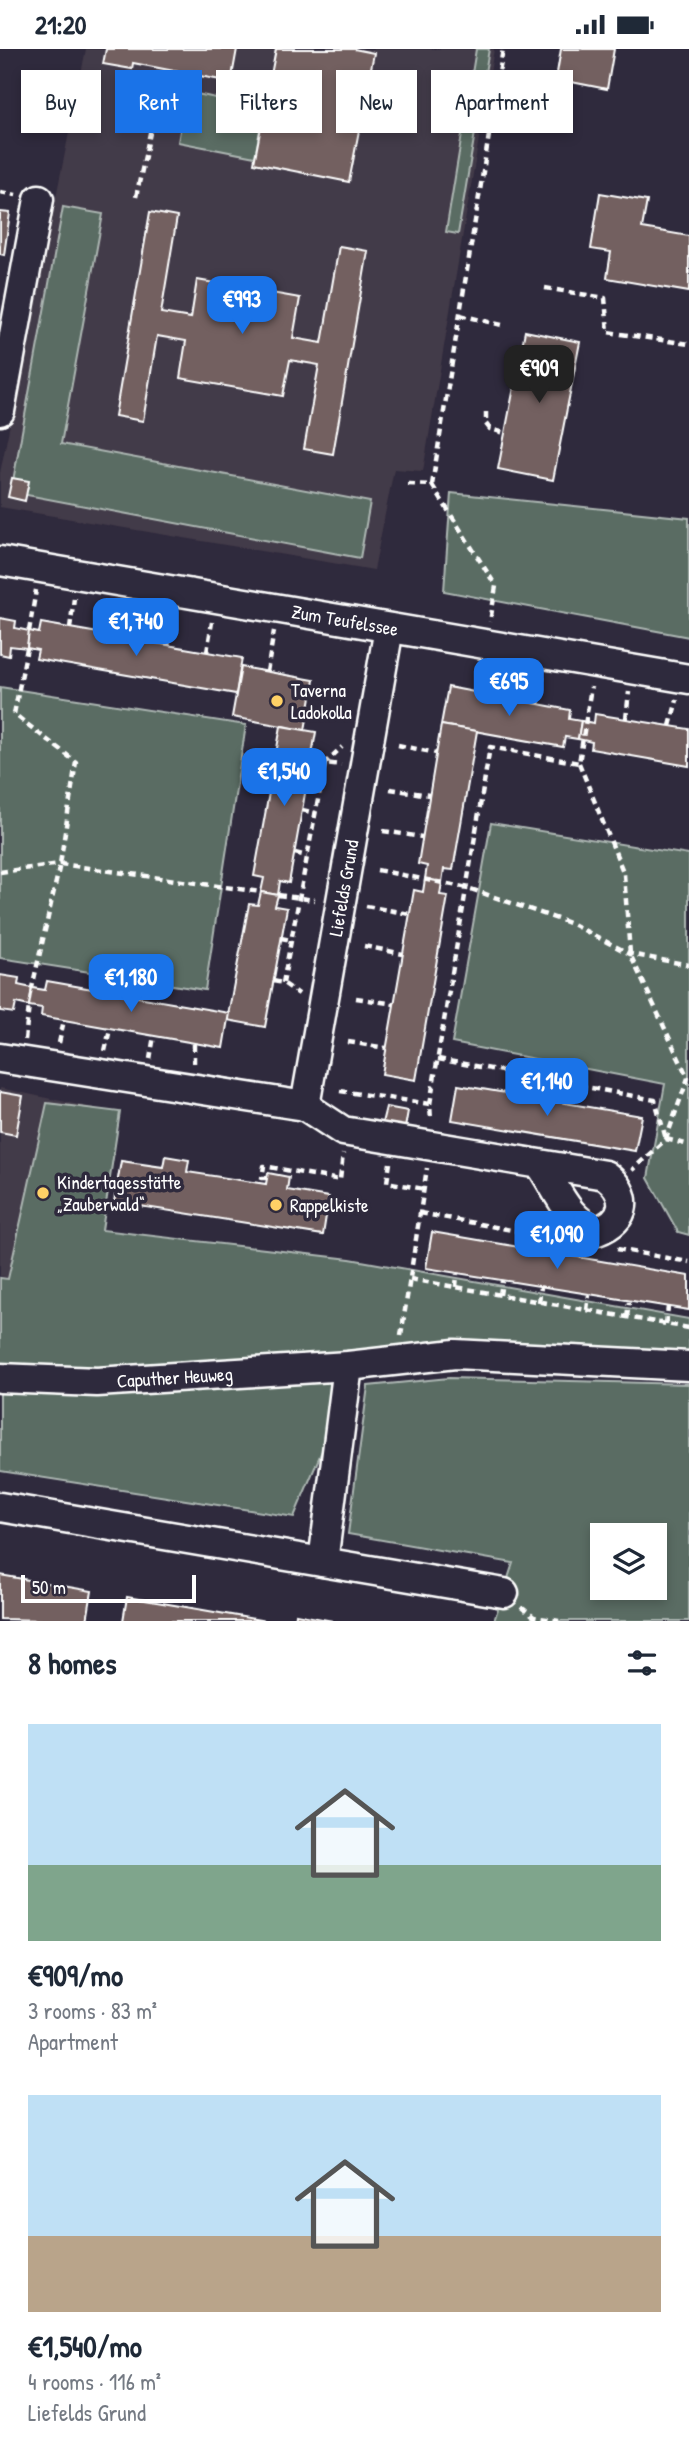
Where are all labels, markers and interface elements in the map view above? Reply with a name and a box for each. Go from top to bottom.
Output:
text: 21:20 [35,7,86,42]
chip: Buy [21,70,101,133]
chip: Rent [115,70,202,133]
chip: Filters [216,70,322,133]
chip: New [336,70,417,133]
chip: Apartment [431,70,573,133]
pin: €993 [201,277,283,336]
text: €993 [223,283,261,314]
pin: €909 [498,345,580,405]
text: €909 [520,352,558,383]
street label: Zum Teufelssee [290,598,401,642]
pin: €1,740 [79,599,193,658]
text: €1,740 [109,605,163,636]
pin: €695 [468,659,550,718]
text: €695 [490,665,528,696]
place label: Taverna Ladokolla [291,677,352,725]
marker: Taverna Ladokolla [269,693,285,709]
pin: €1,540 [227,749,341,808]
text: €1,540 [258,755,310,786]
street label: Liefelds Grund [322,837,365,938]
pin: €1,180 [74,955,188,1014]
text: €1,180 [105,961,157,992]
pin: €1,140 [490,1059,604,1118]
text: €1,140 [521,1065,573,1096]
place label: Kindertagesstätte „Zauberwald“ [57,1169,182,1217]
marker: Kindertagesstätte „Zauberwald“ [35,1185,51,1201]
place label: Rappelkiste [290,1192,369,1218]
marker: Rappelkiste [268,1197,284,1213]
pin: €1,090 [500,1211,614,1271]
text: €1,090 [530,1218,584,1249]
street label: Caputher Heuweg [116,1360,234,1394]
map controls [590,1523,667,1600]
button: layers [590,1523,667,1600]
scale bar [21,1572,196,1604]
text: 50 m [32,1574,66,1600]
text: 8 homes [28,1643,116,1683]
icon: filters [623,1644,661,1682]
icon: home [282,1770,408,1896]
text: €909/mo [28,1955,123,1995]
text: 3 rooms · 83 m² [28,1995,157,2026]
text: Apartment [28,2026,118,2057]
icon: home [282,2141,408,2267]
text: €1,540/mo [28,2326,142,2366]
text: 4 rooms · 116 m² [28,2366,161,2397]
text: Liefelds Grund [28,2397,146,2428]

